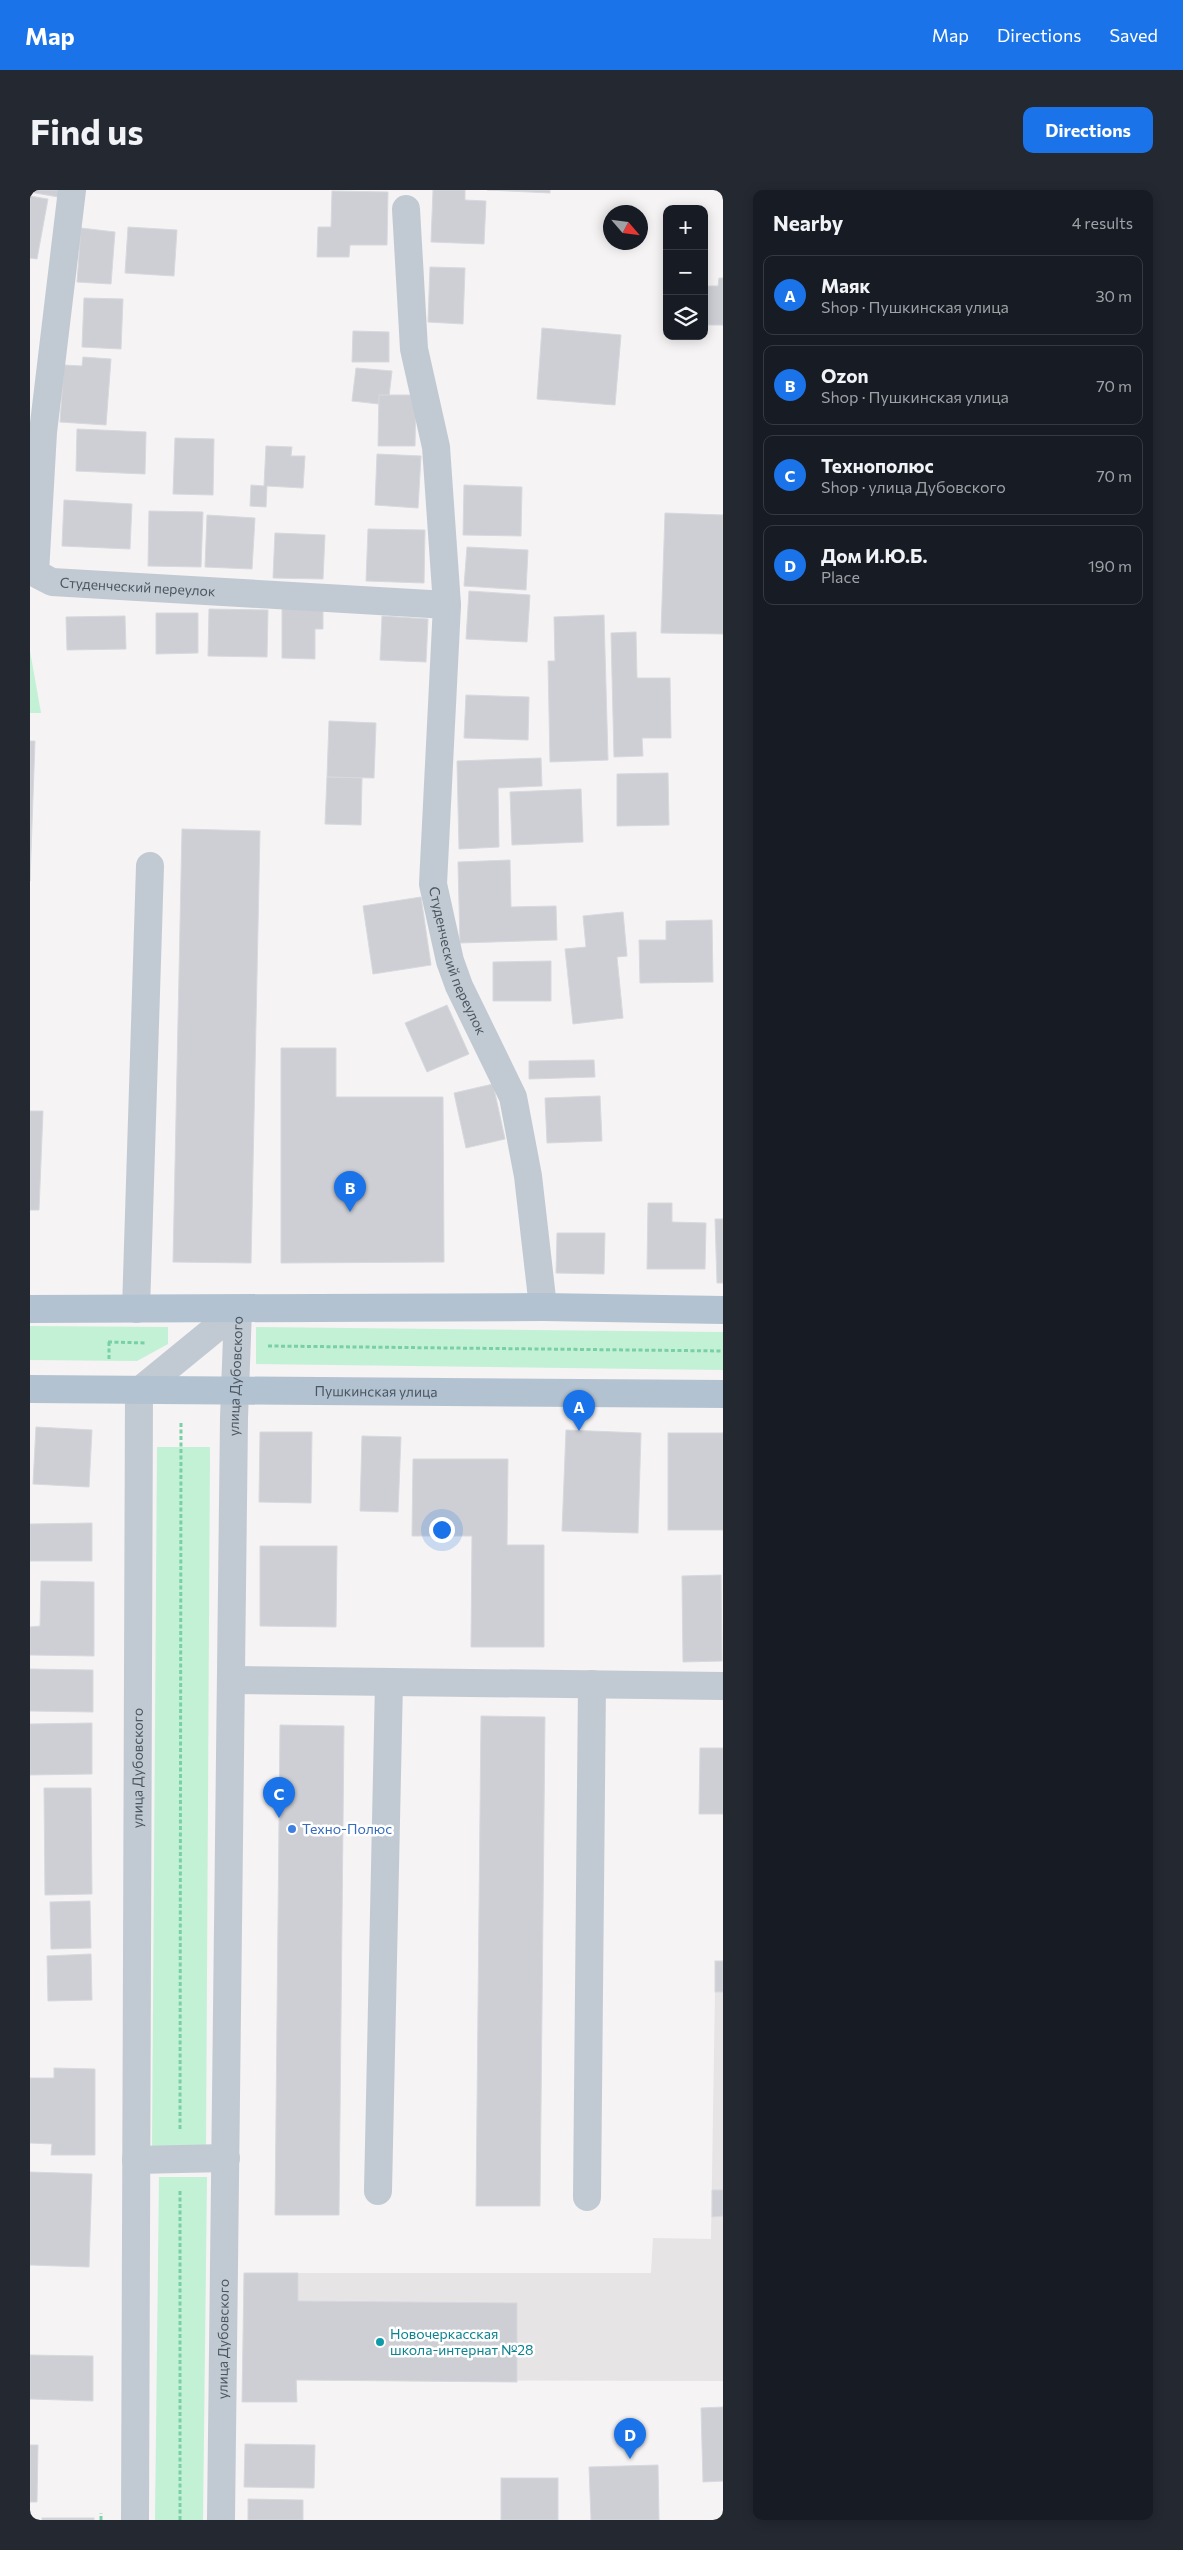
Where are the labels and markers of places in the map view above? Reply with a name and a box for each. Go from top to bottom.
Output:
pin: B [334,1171,366,1212]
pin: A [563,1390,595,1431]
pin: C [263,1777,295,1818]
place label: Техно-Полюс [302,1820,392,1837]
marker: Техно-Полюс [286,1823,298,1835]
place label: Новочеркасская школа-интернат №28 [390,2325,534,2358]
marker: Новочеркасская школа-интернат №28 [374,2336,386,2348]
pin: D [614,2418,646,2459]

